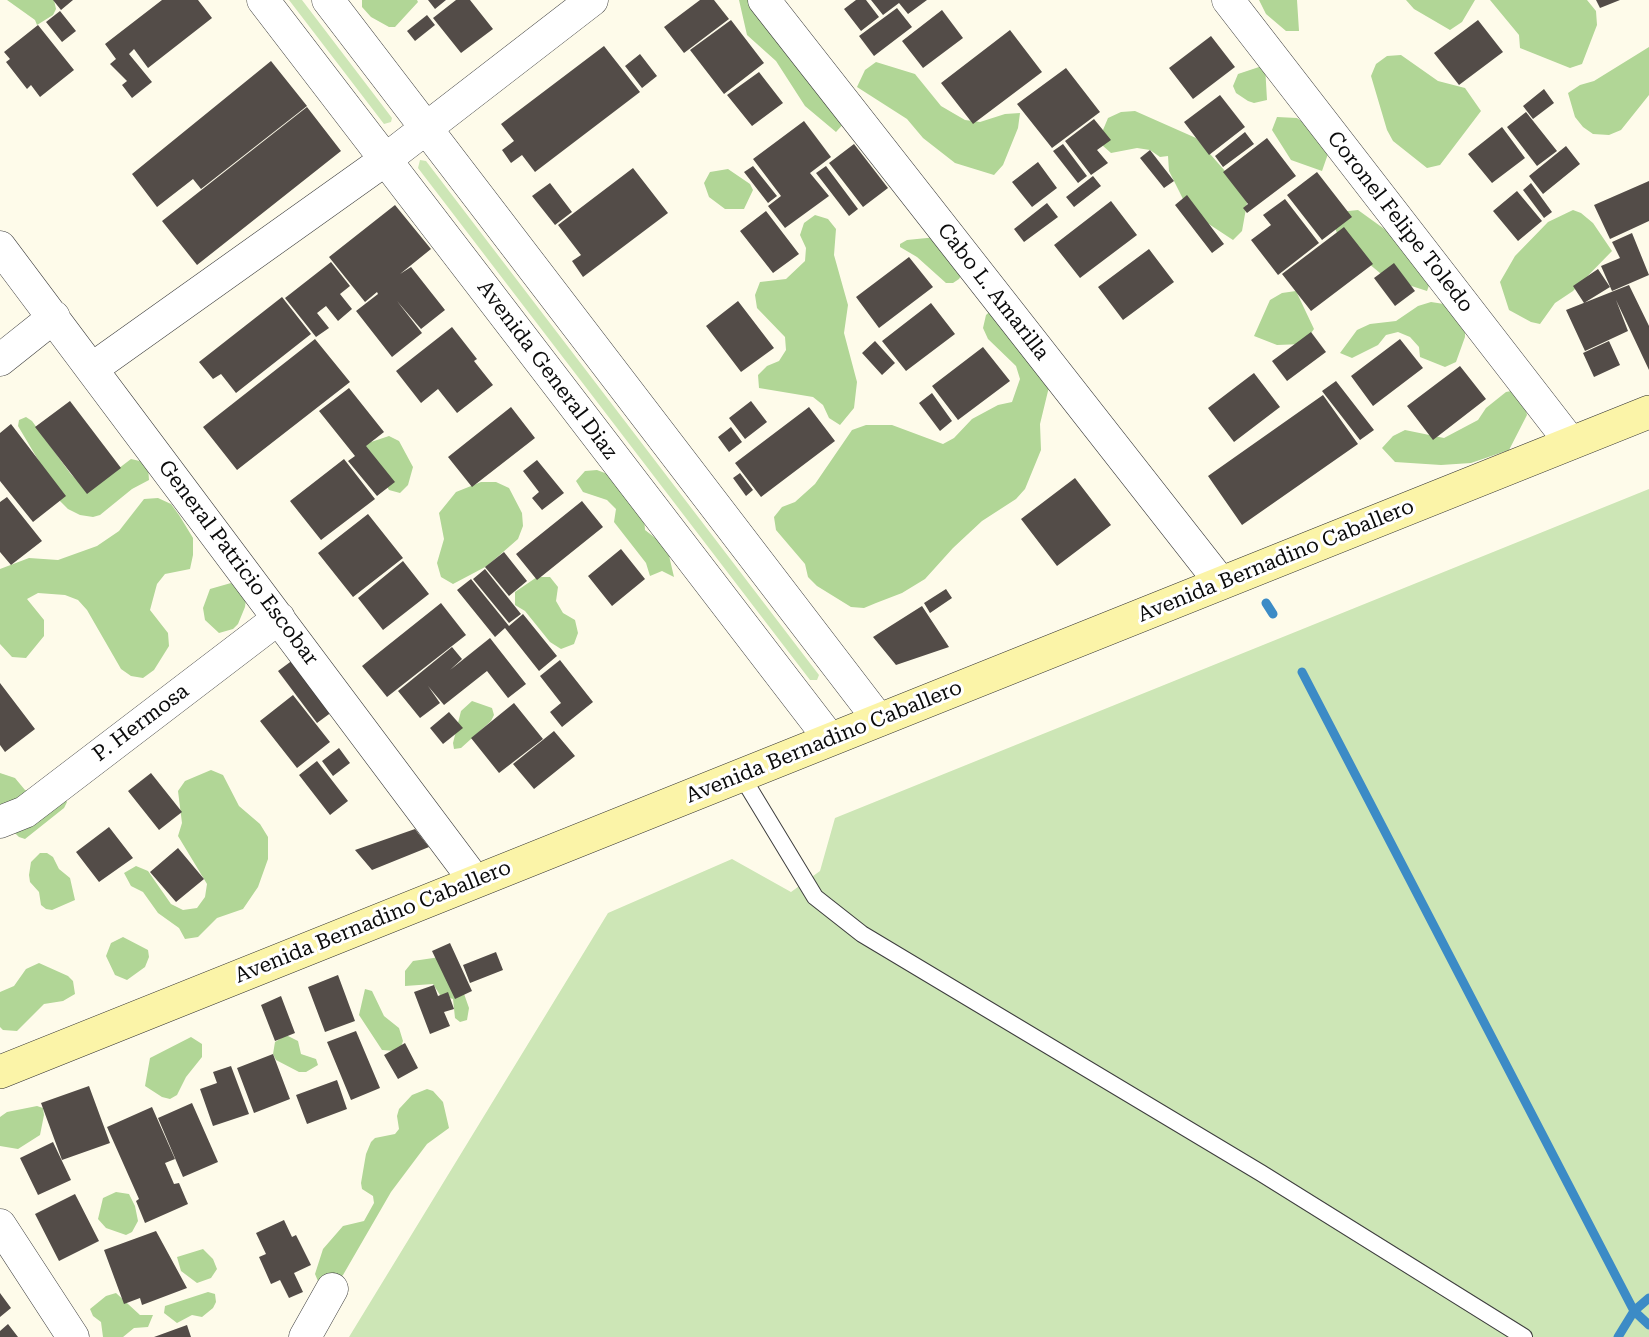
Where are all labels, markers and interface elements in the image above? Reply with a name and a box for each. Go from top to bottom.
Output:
street label: Coronel Felipe Toledo [1321,126,1479,318]
street label: Cabo L. Amarilla [932,218,1054,366]
street label: Avenida General Diaz [472,276,622,464]
street label: General Patricio Escobar [153,455,323,671]
street label: Avenida Bernadino Caballero [1134,494,1418,628]
street label: Avenida Bernadino Caballero [682,675,966,809]
street label: P. Hermosa [88,679,194,767]
street label: Avenida Bernadino Caballero [231,855,515,989]

